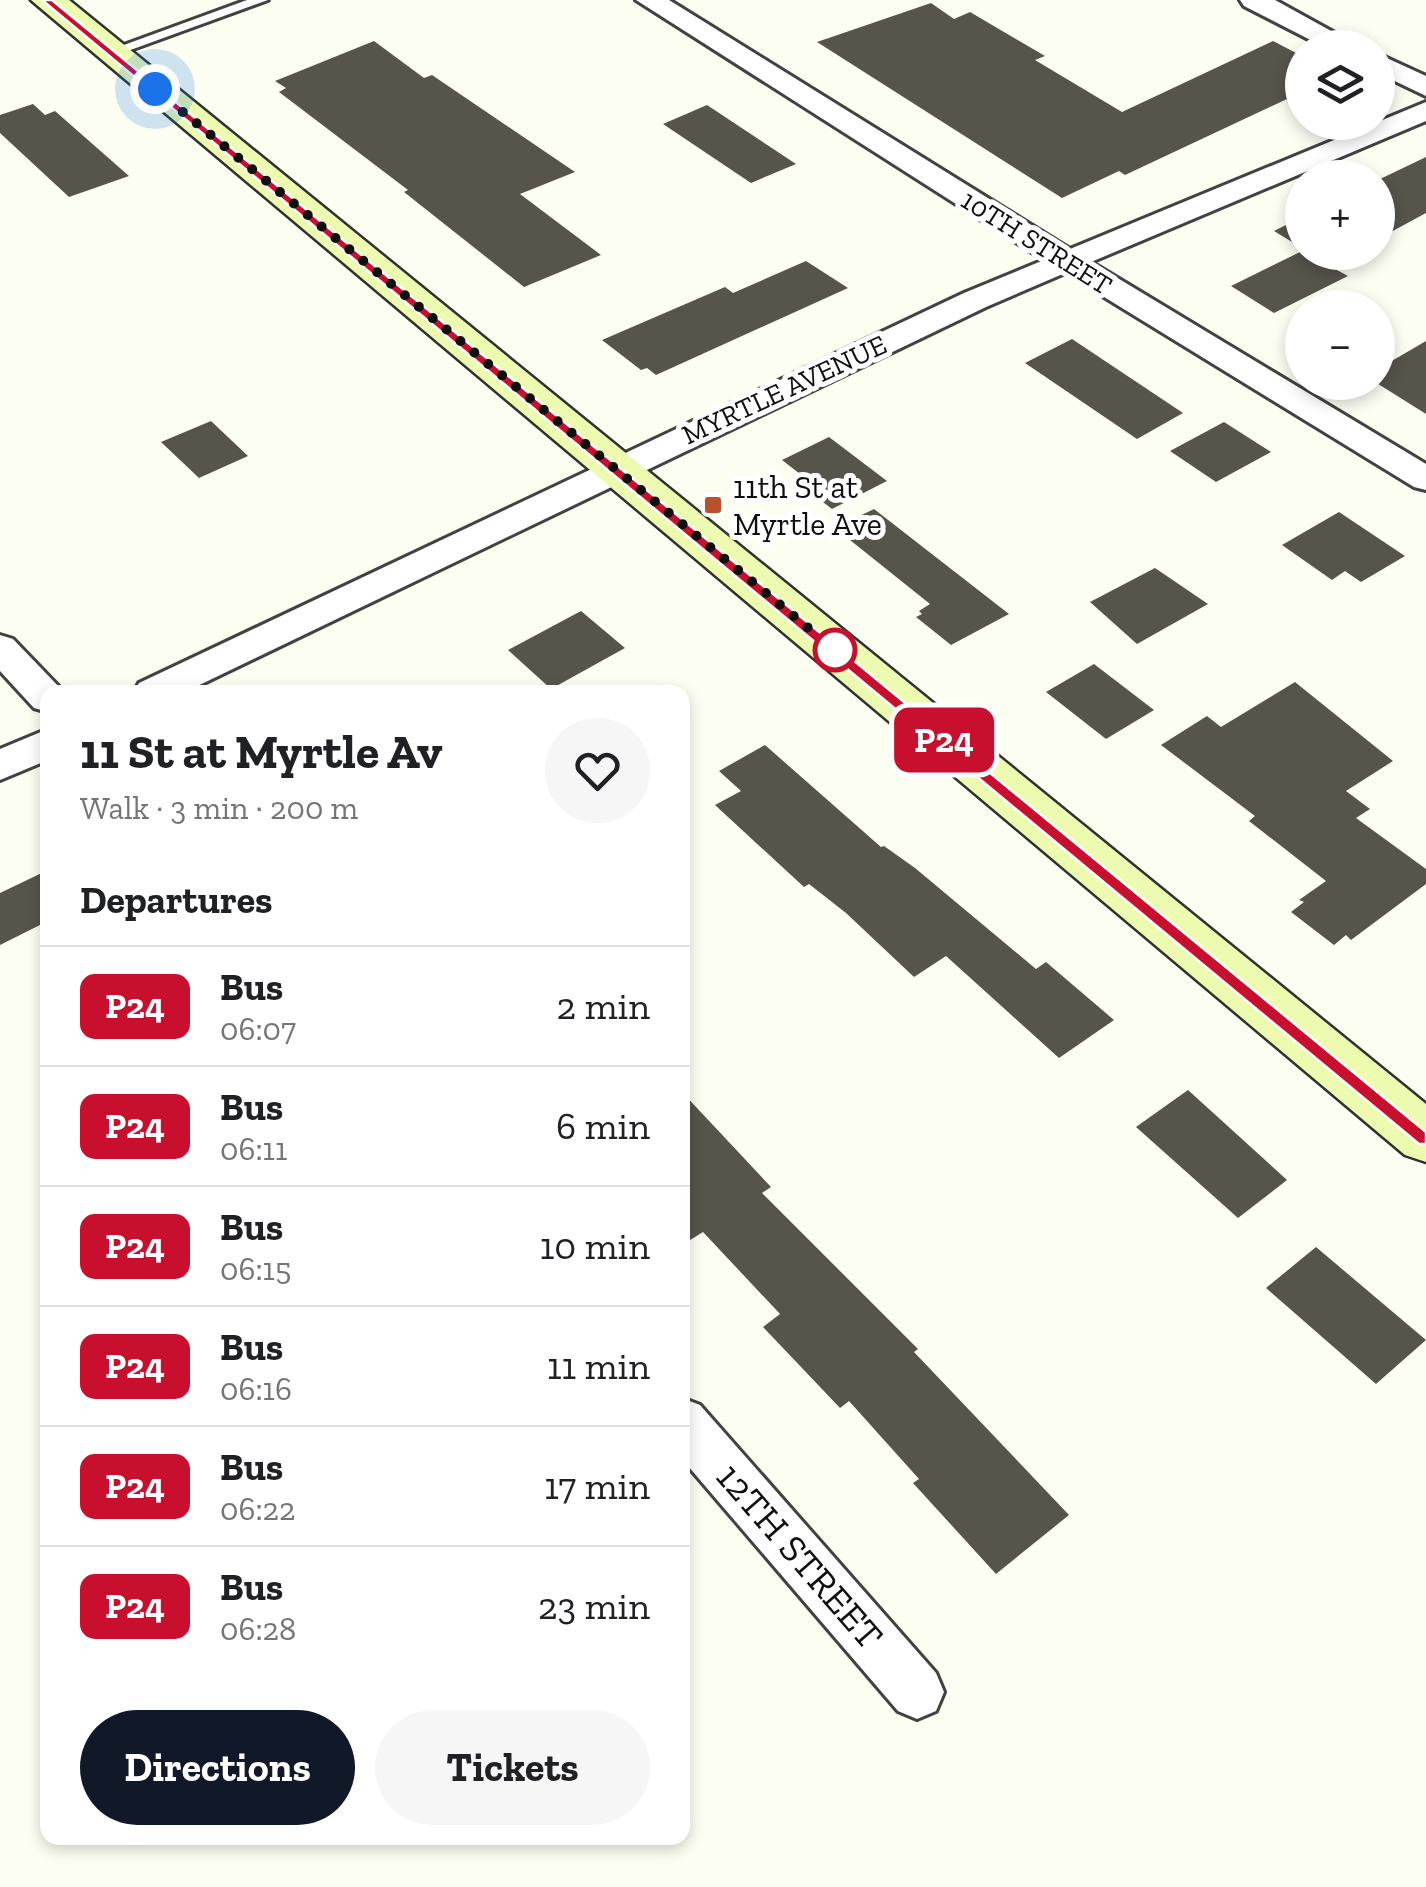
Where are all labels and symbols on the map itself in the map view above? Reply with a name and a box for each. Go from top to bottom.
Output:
your location [130,64,180,114]
street label: 10TH STREET [955,183,1118,302]
street label: MYRTLE AVENUE [677,328,892,451]
place label: 11th St at Myrtle Ave [733,468,882,543]
marker: 11th St at Myrtle Ave [702,494,724,516]
unlabelled marker [814,629,856,671]
line badge: P24 [886,708,1002,772]
street label: 12TH STREET [707,1454,893,1658]

